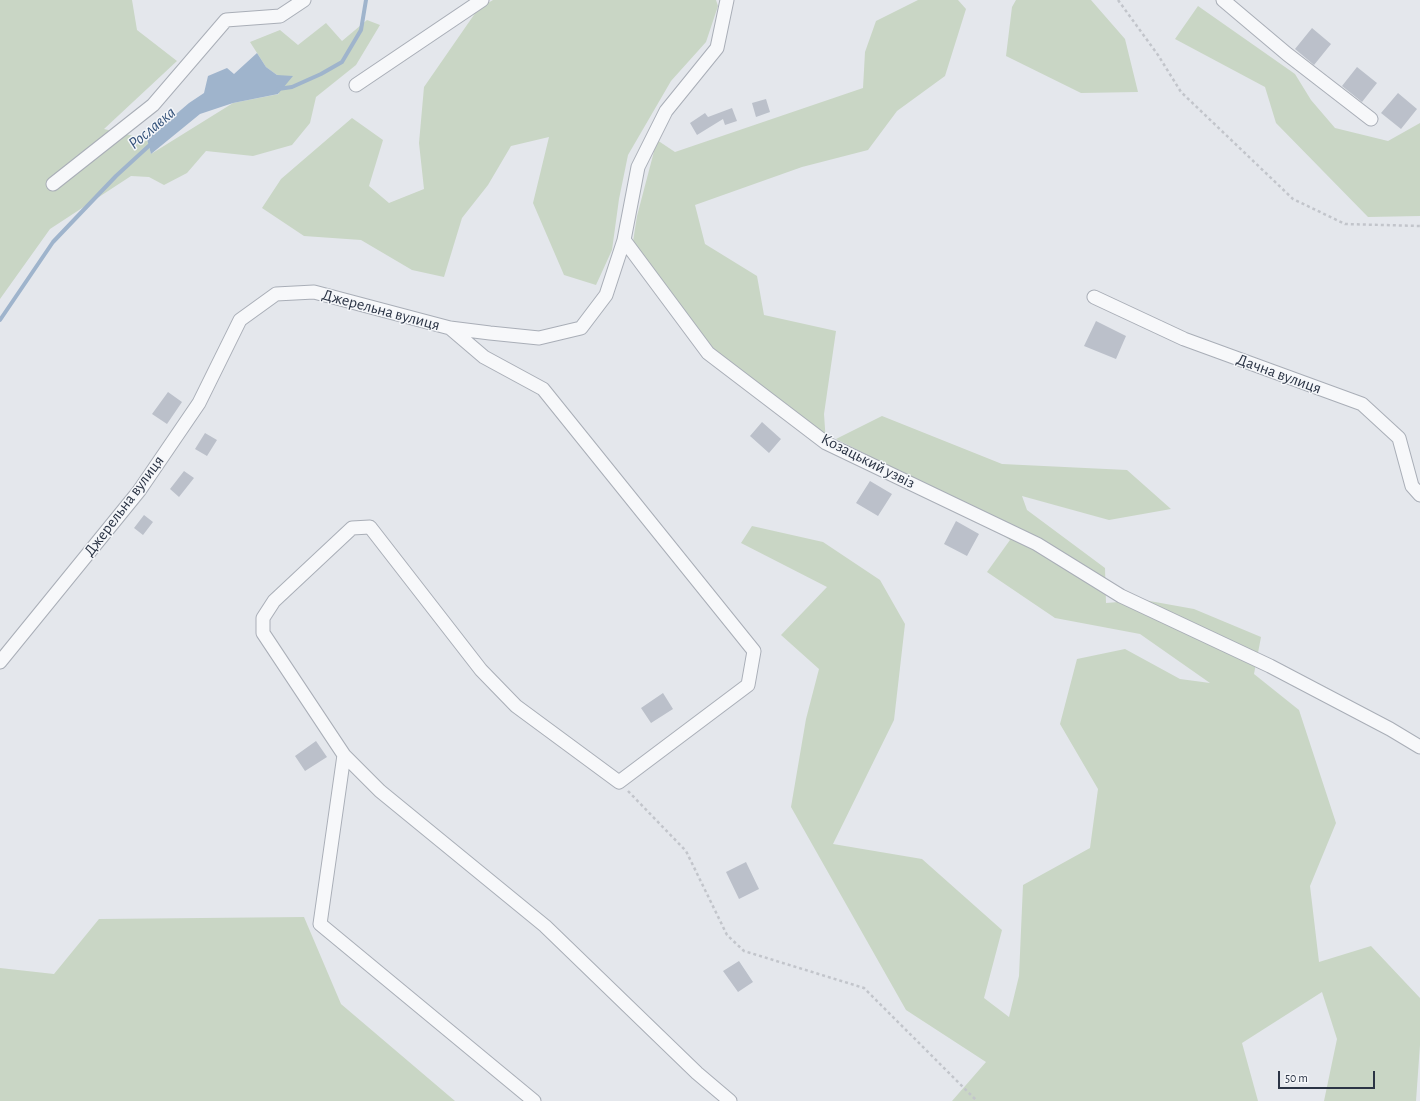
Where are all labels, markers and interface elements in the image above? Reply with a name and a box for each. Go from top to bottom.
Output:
water label: Рославка [124,102,180,154]
street label: Джерельна вулиця [320,285,442,335]
street label: Дачна вулиця [1234,350,1324,398]
street label: Козацький узвіз [818,429,918,493]
street label: Джерельна вулиця [80,452,168,560]
scale bar [1280,1063,1377,1089]
text: 50 m [1285,1072,1308,1084]

